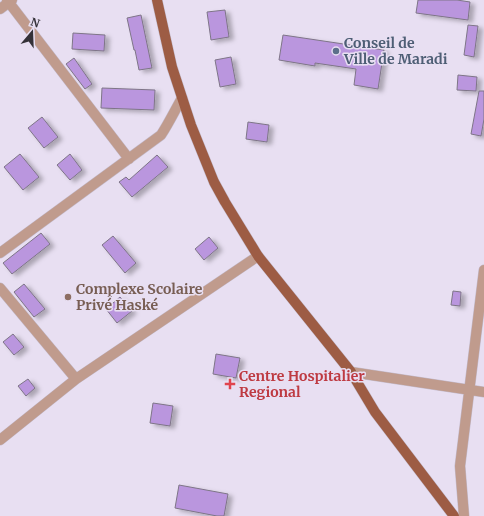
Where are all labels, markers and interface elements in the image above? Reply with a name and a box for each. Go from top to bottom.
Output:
north arrow [12,12,52,52]
text: N [29,15,42,31]
place label: Conseil de Ville de Maradi [343,34,448,68]
marker: Conseil de Ville de Maradi [331,46,341,56]
place label: Complexe Scolaire Privé Haské [76,280,203,314]
marker: Complexe Scolaire Privé Haské [63,292,73,302]
place label: Centre Hospitalier Regional [239,367,365,401]
marker: Centre Hospitalier Regional [224,378,236,390]

